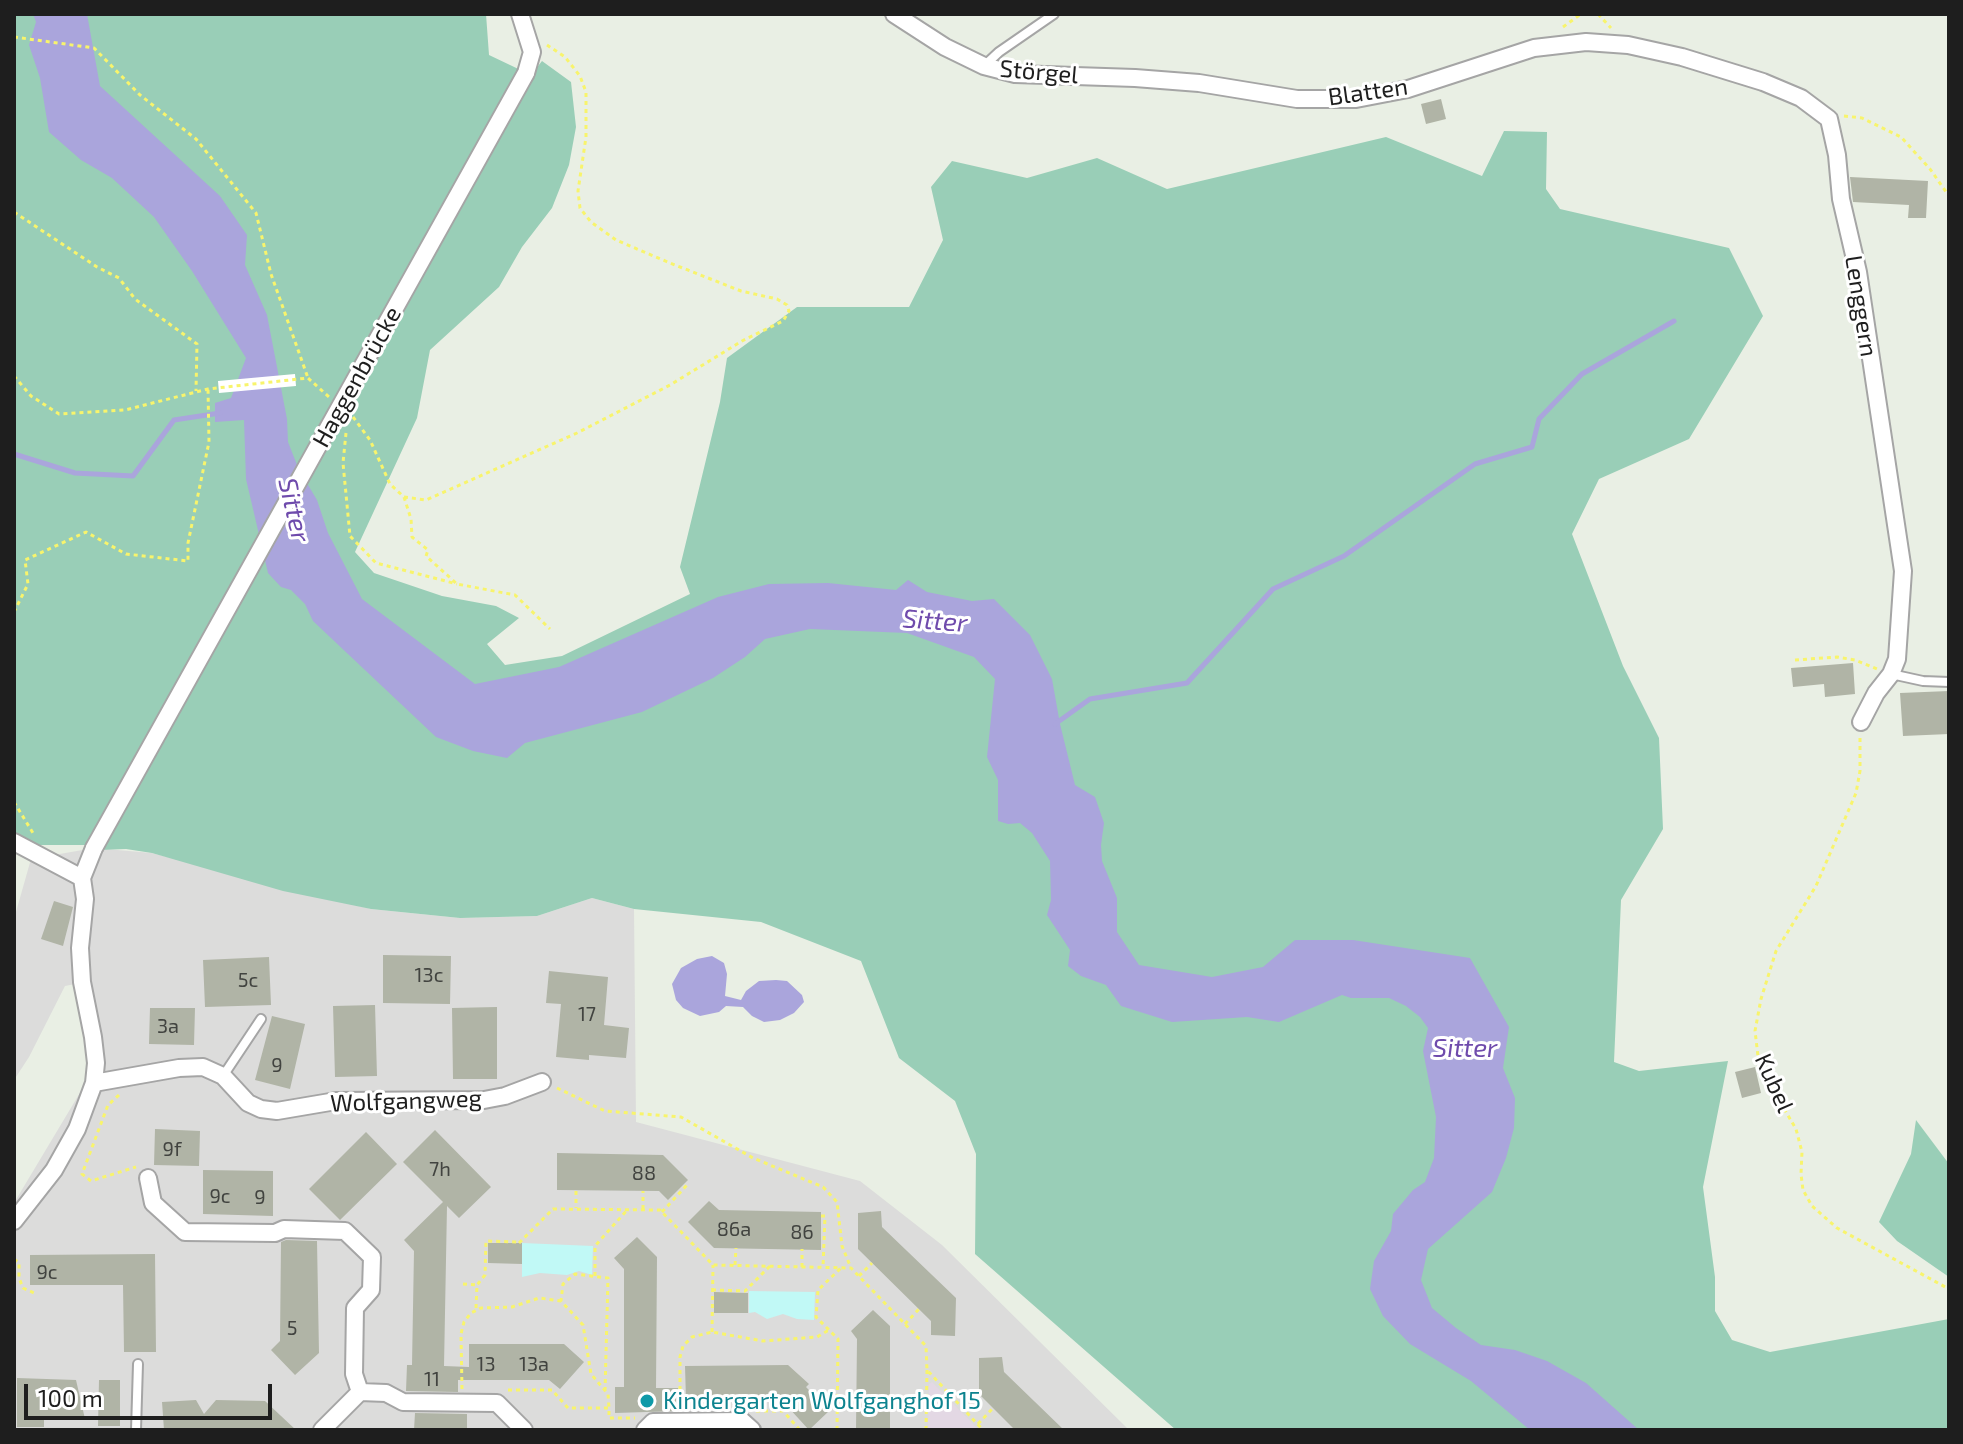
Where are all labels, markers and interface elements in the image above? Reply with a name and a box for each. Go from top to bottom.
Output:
street label: Störgel [998,54,1080,90]
street label: Blatten [1326,72,1410,112]
street label: Lenggern [1839,253,1883,359]
street label: Haggenbrücke [307,302,407,452]
water label: Sitter [272,475,316,545]
water label: Sitter [902,603,968,639]
house number: 13c [415,963,443,987]
house number: 5c [238,968,258,992]
house number: 17 [578,1002,596,1026]
house number: 3a [157,1014,179,1038]
water label: Sitter [1433,1032,1497,1064]
street label: Kubel [1748,1049,1800,1117]
house number: 9 [271,1053,283,1077]
street label: Wolfgangweg [330,1084,482,1118]
house number: 9f [162,1137,182,1161]
house number: 7h [429,1157,451,1181]
house number: 88 [632,1161,656,1185]
house number: 9c [209,1184,231,1208]
house number: 9 [254,1185,266,1209]
house number: 86a [717,1217,751,1241]
house number: 86 [790,1220,814,1244]
house number: 9c [36,1260,58,1284]
house number: 5 [287,1316,297,1340]
house number: 13 [476,1352,496,1376]
house number: 13a [519,1352,549,1376]
house number: 11 [424,1367,440,1391]
scale bar [28,1368,276,1418]
text: 100 m [38,1383,103,1412]
place label: Kindergarten Wolfganghof 15 [663,1387,981,1415]
marker: Kindergarten Wolfganghof 15 [638,1392,656,1410]

